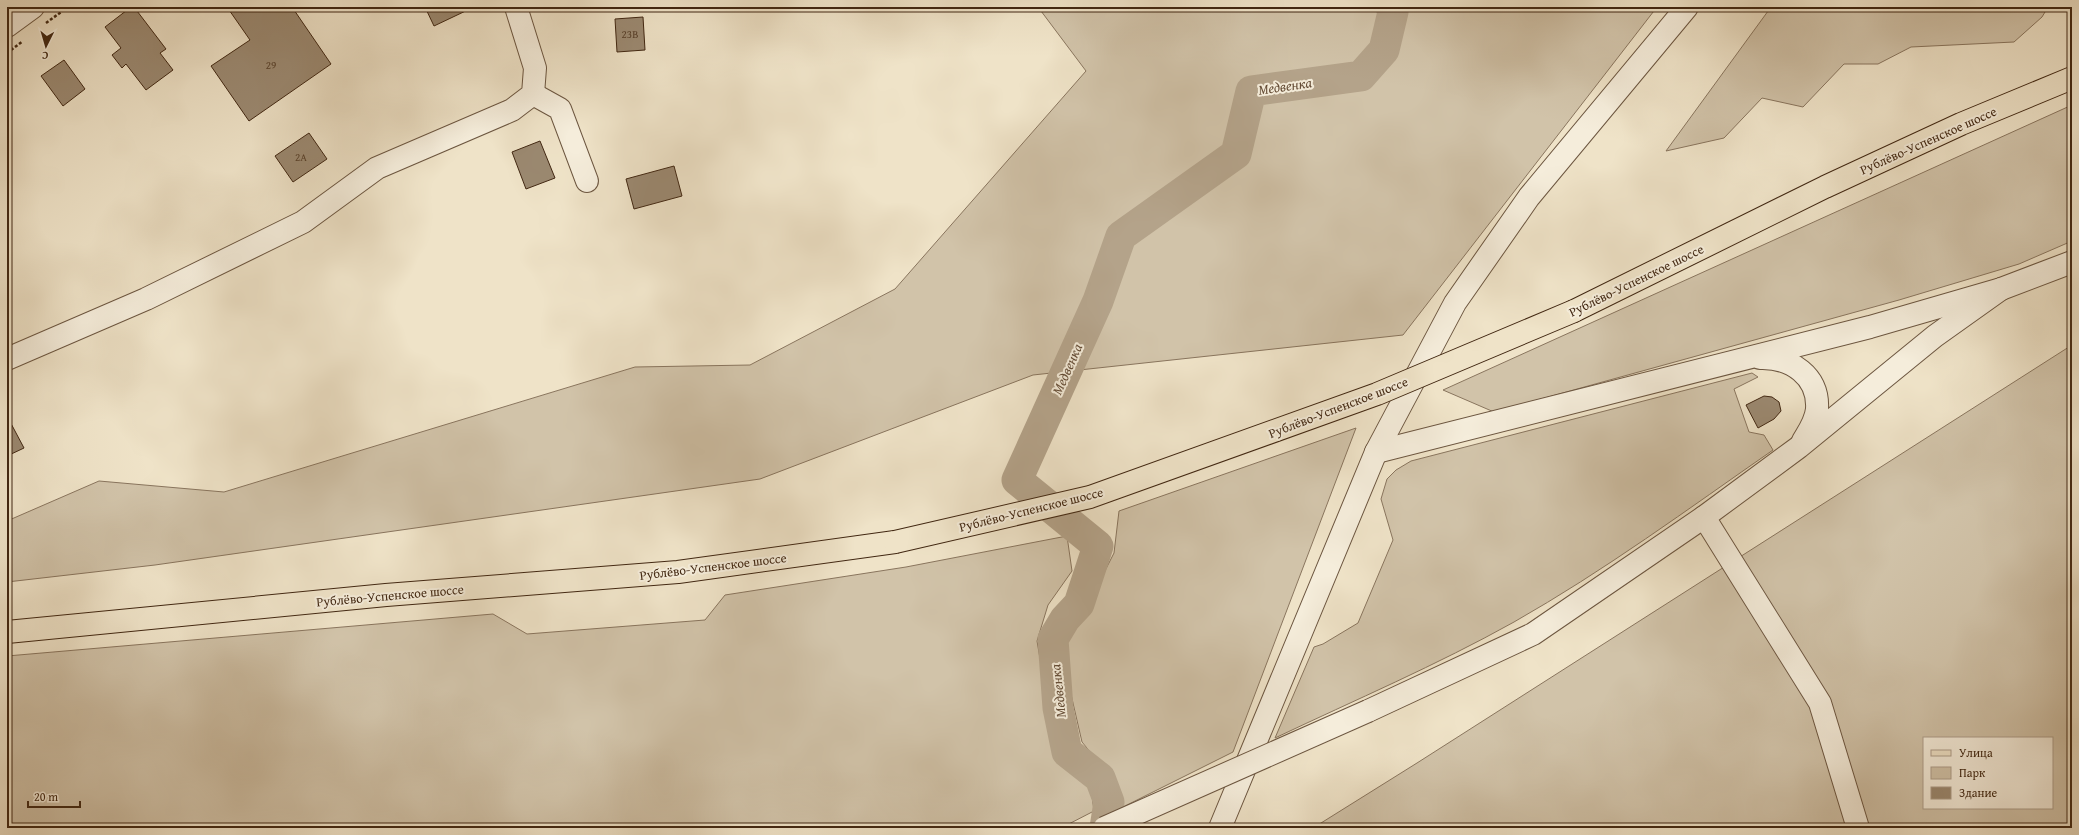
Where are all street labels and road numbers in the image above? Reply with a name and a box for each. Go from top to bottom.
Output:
street label: Рублёво-Успенское шоссе [1857,102,2000,179]
street label: Рублёво-Успенское шоссе [1566,239,1707,321]
street label: Рублёво-Успенское шоссе [1266,372,1411,443]
street label: Рублёво-Успенское шоссе [957,482,1105,537]
street label: Рублёво-Успенское шоссе [639,548,788,585]
street label: Рублёво-Успенское шоссе [316,580,465,611]

